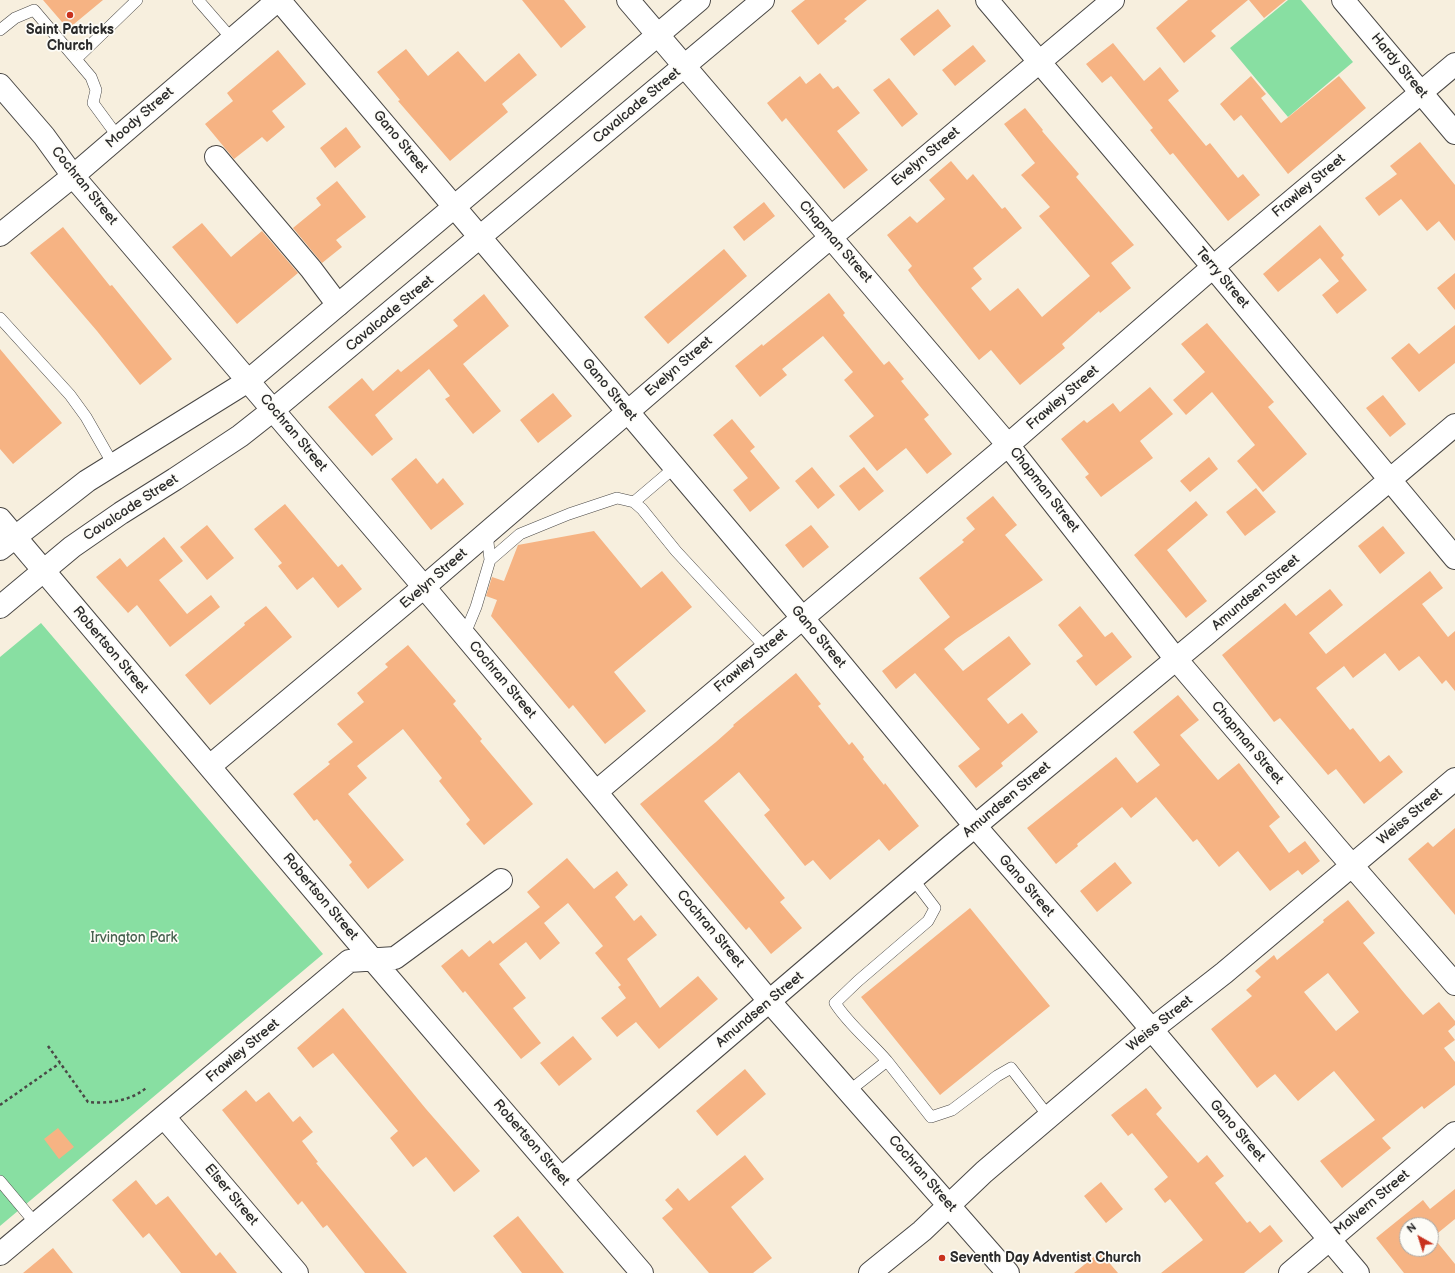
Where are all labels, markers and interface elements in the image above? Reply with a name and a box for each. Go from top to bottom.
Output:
marker: Saint Patricks Church [65,10,75,20]
place label: Saint Patricks Church [26,22,114,54]
street label: Hardy Street [1367,30,1431,102]
street label: Cavalcade Street [590,64,684,148]
street label: Moody Street [103,84,177,152]
street label: Gano Street [369,107,431,177]
street label: Evelyn Street [889,124,963,190]
street label: Cochran Street [47,143,121,229]
street label: Frawley Street [1269,151,1349,221]
street label: Chapman Street [795,197,875,287]
street label: Terry Street [1192,244,1252,312]
street label: Cavalcade Street [343,272,437,356]
street label: Evelyn Street [642,333,716,401]
street label: Gano Street [578,355,640,425]
street label: Frawley Street [1023,362,1103,434]
street label: Cochran Street [256,391,330,475]
street label: Chapman Street [1006,444,1082,536]
street label: Cavalcade Street [81,471,181,545]
street label: Evelyn Street [397,545,471,613]
street label: Amundsen Street [1209,551,1303,635]
street label: Gano Street [787,602,849,672]
street label: Robertson Street [69,603,151,697]
street label: Frawley Street [711,626,791,696]
street label: Cochran Street [465,638,539,722]
street label: Chapman Street [1207,698,1287,788]
street label: Amundsen Street [960,758,1054,842]
street label: Weiss Street [1374,785,1446,849]
street label: Robertson Street [279,850,361,944]
street label: Gano Street [995,852,1057,920]
street label: Cochran Street [673,887,747,971]
park label: Irvington Park [91,930,177,946]
street label: Amundsen Street [713,968,807,1052]
street label: Weiss Street [1124,992,1196,1056]
street label: Frawley Street [203,1016,283,1086]
street label: Robertson Street [489,1097,573,1189]
street label: Gano Street [1206,1097,1268,1165]
street label: Cochran Street [884,1132,960,1216]
street label: Elser Street [201,1161,261,1229]
street label: Malvern Street [1331,1167,1413,1239]
north arrow [1399,1217,1439,1257]
text: N [1404,1220,1419,1236]
place label: Seventh Day Adventist Church [950,1250,1141,1266]
marker: Seventh Day Adventist Church [937,1253,947,1263]

